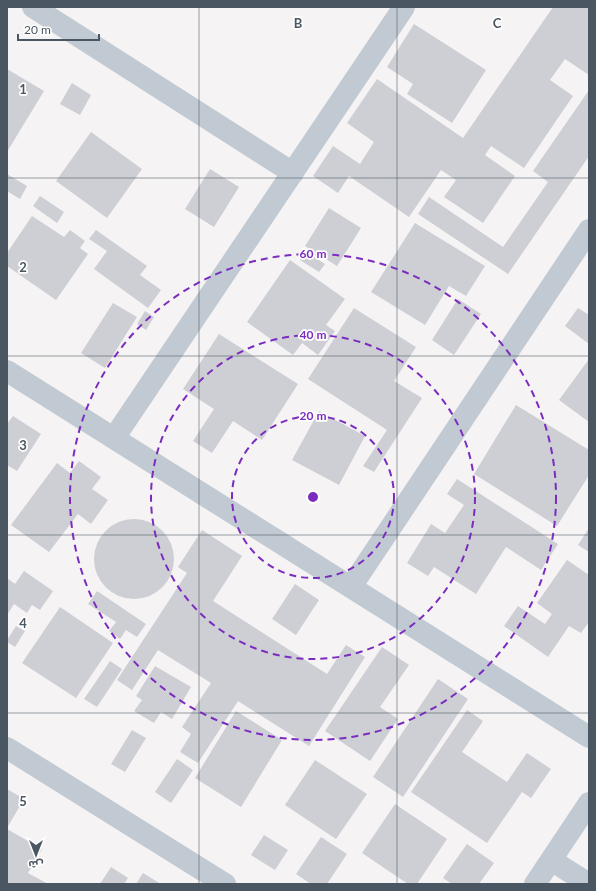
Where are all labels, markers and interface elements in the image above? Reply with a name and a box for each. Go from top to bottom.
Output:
text: B [294,15,303,31]
text: C [493,15,502,31]
scale bar [18,16,99,42]
text: 20 m [24,22,51,37]
text: 1 [19,81,27,97]
text: 60 m [300,246,326,261]
text: 2 [19,259,27,275]
text: 40 m [300,327,326,342]
text: 20 m [300,408,326,423]
text: 3 [19,437,27,453]
centre of rings [306,490,320,504]
text: 4 [19,615,27,631]
text: 5 [19,793,27,809]
north arrow [16,835,56,875]
text: ش [28,858,44,872]

